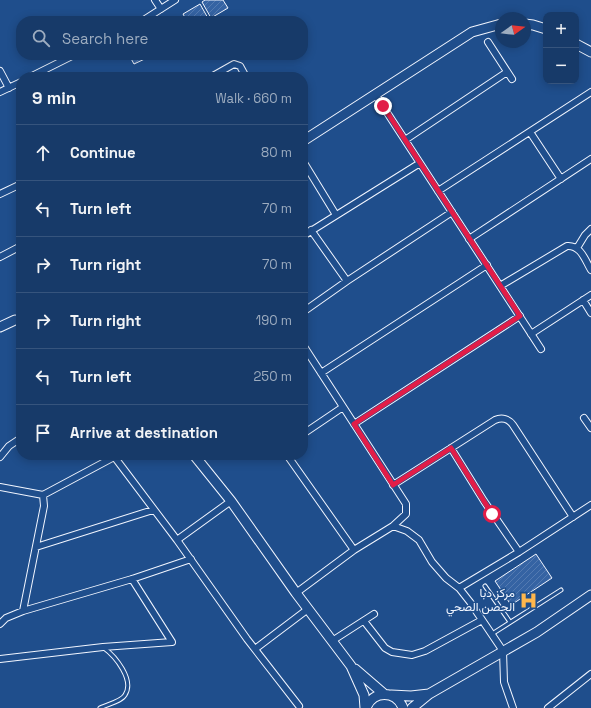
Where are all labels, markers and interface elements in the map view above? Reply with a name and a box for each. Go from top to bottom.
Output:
north arrow [495,12,531,48]
map controls [543,12,579,84]
button: + [543,12,579,48]
search box [16,16,308,60]
icon: search [30,27,52,49]
text: Search here [62,29,148,48]
button: − [543,48,579,84]
text: 9 min [32,87,76,109]
text: Walk · 660 m [215,90,292,107]
route end [374,97,392,115]
icon: ahead [32,142,54,164]
text: Continue [70,143,136,162]
text: 80 m [261,144,292,161]
icon: left [32,198,54,220]
text: Turn left [70,199,132,218]
text: 70 m [262,200,292,217]
icon: right [32,254,54,276]
text: Turn right [70,255,141,274]
text: 70 m [262,256,292,273]
icon: right [32,310,54,332]
text: Turn right [70,311,141,330]
text: 190 m [256,312,292,329]
icon: left [32,366,54,388]
text: Turn left [70,367,132,386]
text: 250 m [254,368,292,385]
icon: arrive [32,422,54,444]
text: Arrive at destination [70,423,218,442]
route start [483,505,501,523]
place label: مركز دبا الحصن الصحي [446,585,515,617]
hospital icon: مركز دبا الحصن الصحي [518,590,538,610]

